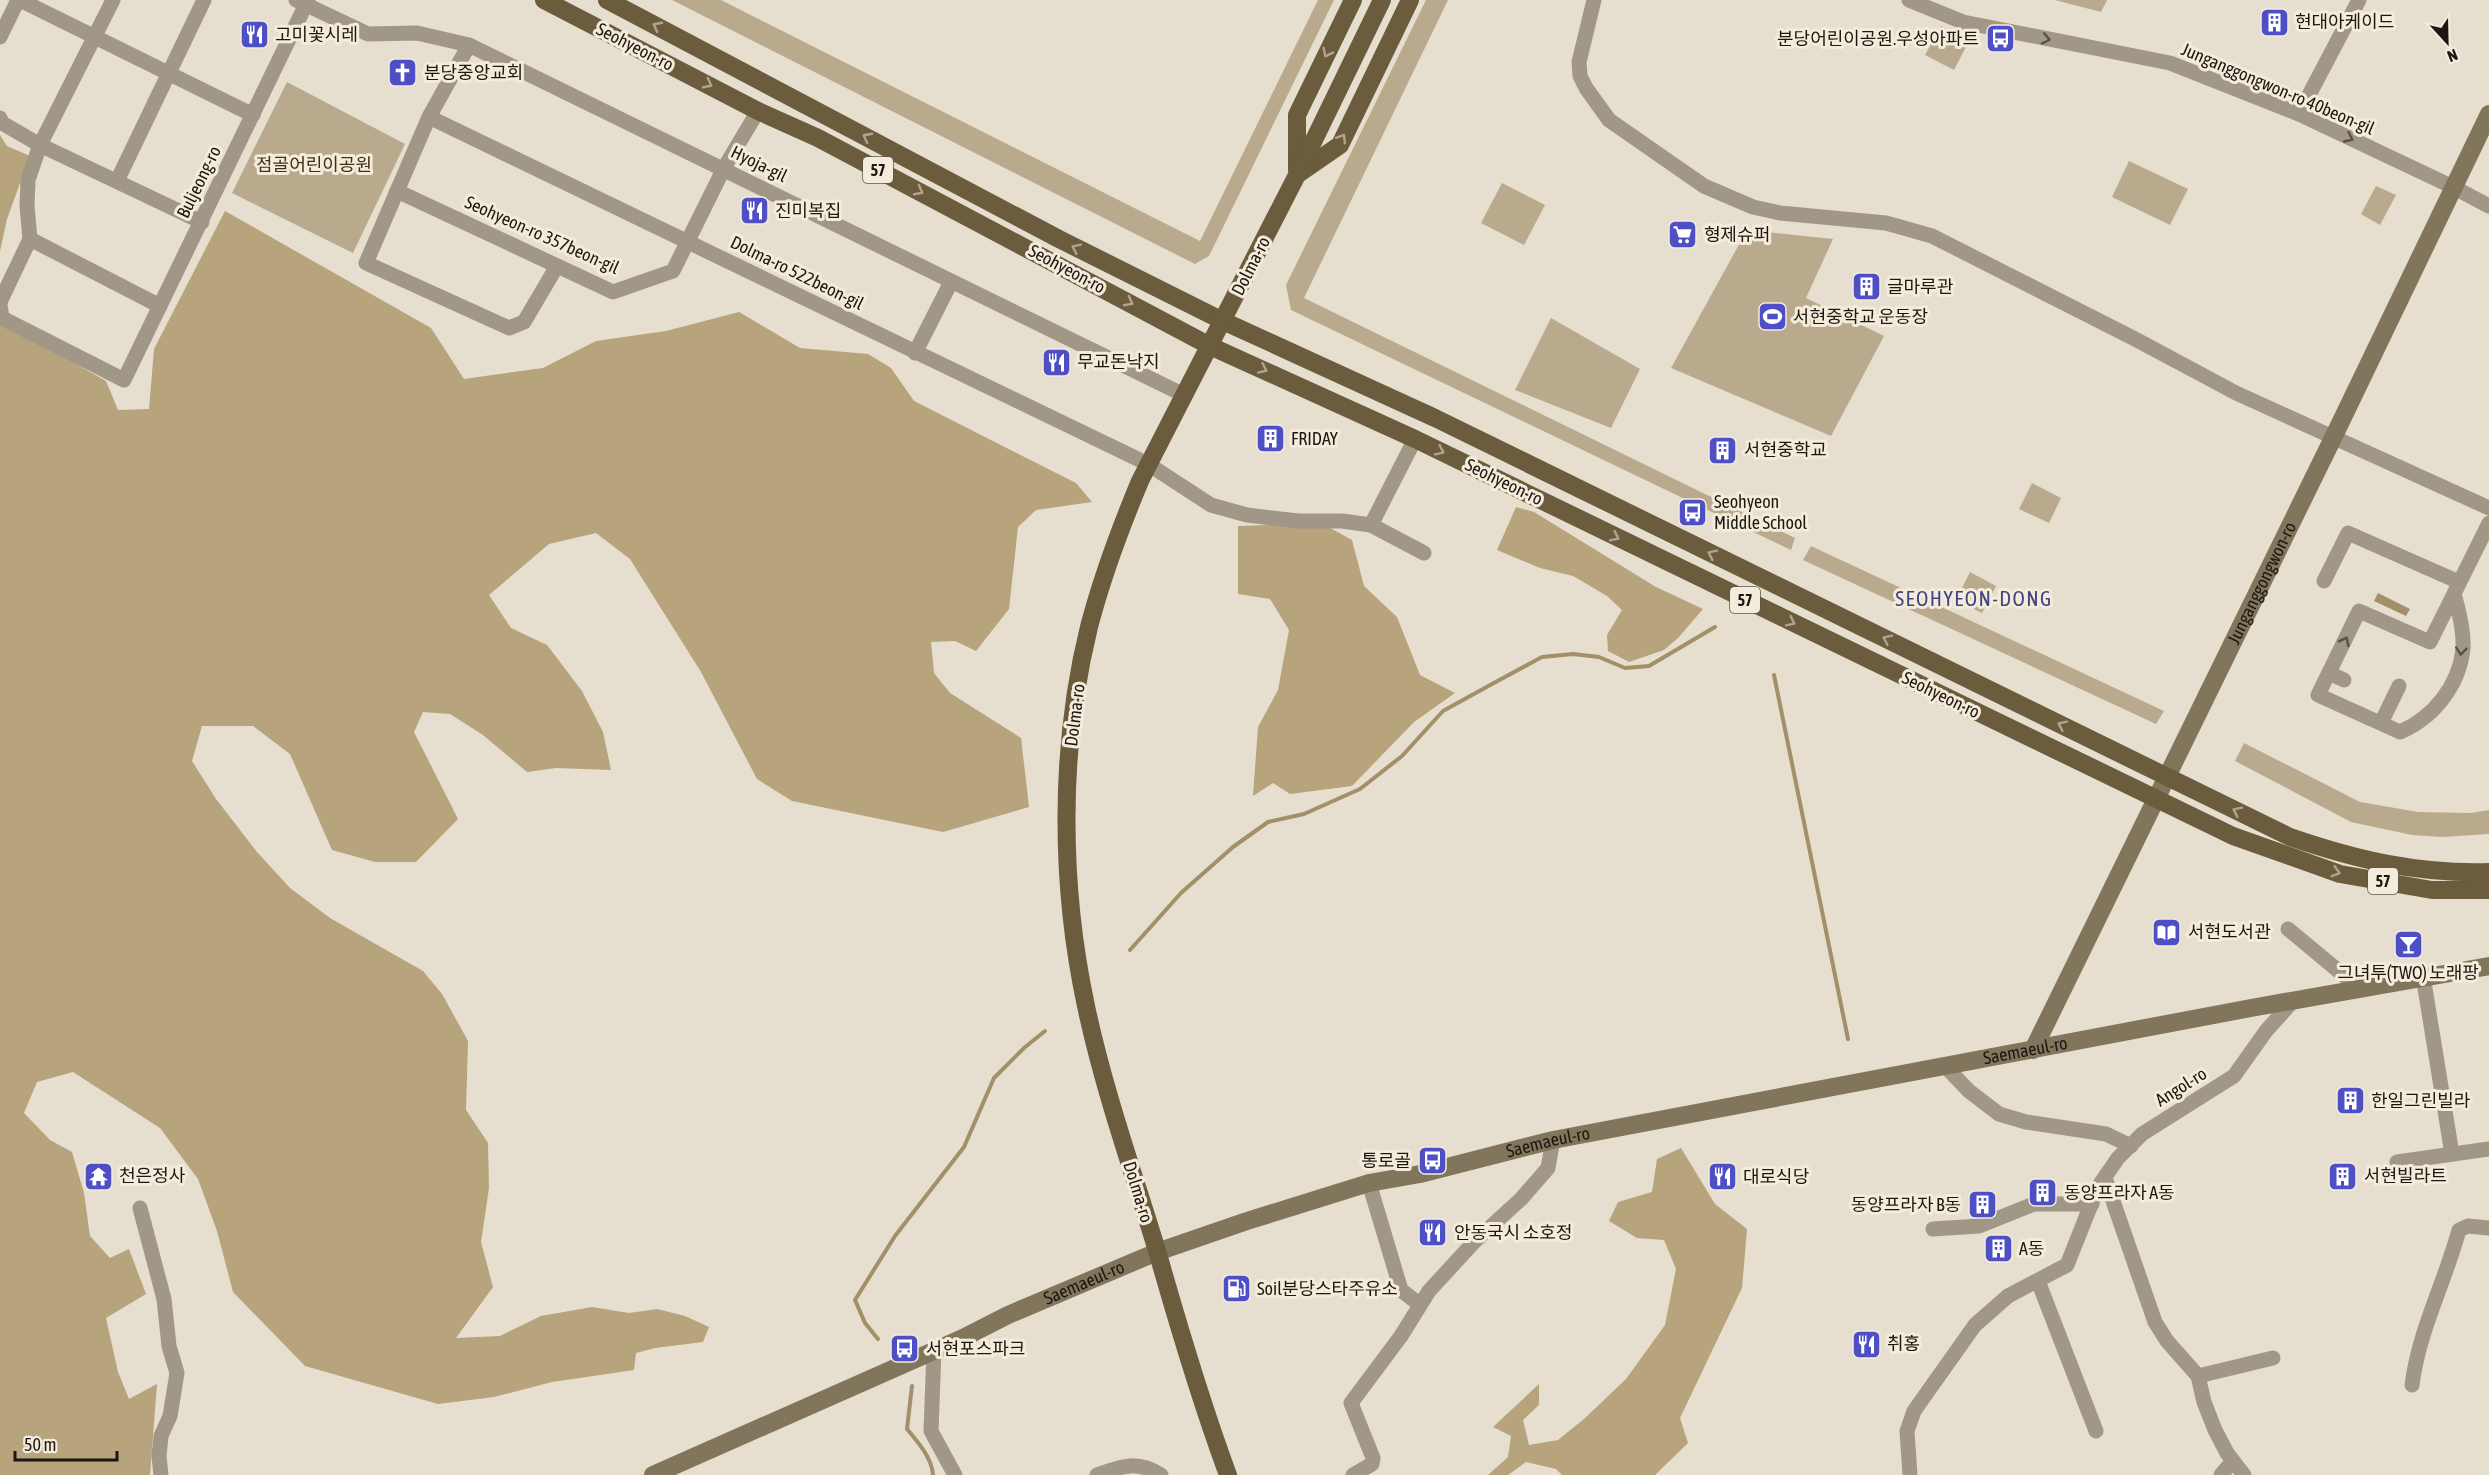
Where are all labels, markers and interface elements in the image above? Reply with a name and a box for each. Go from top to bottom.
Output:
building icon: 현대아케이드 [2258,6,2290,38]
place label: 현대아케이드 [2295,11,2394,32]
north arrow [2417,12,2477,72]
street label: Seohyeon-ro [593,18,677,75]
restaurant icon: 고미꽃시레 [238,19,270,51]
one-way arrow [653,22,664,34]
bus stop icon: 분당어린이공원.우성아파트 [1984,23,2016,55]
place label: 고미꽃시레 [275,24,358,45]
place label: 분당어린이공원.우성아파트 [1777,28,1979,49]
one-way arrow [2040,32,2050,45]
street label: Junganggongwon-ro 40beon-gil [2178,38,2378,139]
one-way arrow [1323,46,1335,57]
text: N [2445,46,2460,66]
church icon: 분당중앙교회 [387,57,419,89]
place label: 분당중앙교회 [424,62,523,83]
one-way arrow [701,77,712,89]
one-way arrow [2343,131,2354,143]
one-way arrow [863,133,873,144]
one-way arrow [1334,134,1345,145]
street label: Hyoja-gil [728,141,791,186]
street label: Buljeong-ro [172,142,225,221]
park label: 점골어린이공원 [256,154,372,175]
road number: 57 [863,157,893,183]
one-way arrow [913,184,923,195]
street label: Seohyeon-ro 357beon-gil [462,191,623,278]
restaurant icon: 진미복집 [738,195,770,227]
place label: 진미복집 [775,200,841,221]
supermarket icon: 형제슈퍼 [1667,219,1699,251]
place label: 형제슈퍼 [1704,224,1770,245]
street label: Dolma-ro 522beon-gil [727,231,868,314]
street label: Dolma-ro [1227,233,1274,299]
street label: Seohyeon-ro [1025,240,1109,297]
one-way arrow [1072,244,1083,255]
building icon: 글마루관 [1850,271,1882,303]
place label: 글마루관 [1887,276,1954,297]
one-way arrow [1122,295,1133,306]
sports icon: 서현중학교 운동장 [1756,301,1788,333]
place label: 서현중학교 운동장 [1793,306,1928,327]
restaurant icon: 무교돈낙지 [1040,346,1072,378]
place label: 무교돈낙지 [1077,351,1160,372]
one-way arrow [1257,362,1268,374]
building icon: FRIDAY [1254,423,1286,455]
place label: FRIDAY [1291,428,1338,449]
building icon: 서현중학교 [1707,434,1739,466]
place label: 서현중학교 [1744,439,1827,460]
one-way arrow [1434,443,1445,455]
street label: Seohyeon-ro [1462,454,1546,509]
place label: Seohyeon Middle School [1714,491,1807,533]
bus stop icon: Seohyeon Middle School [1677,496,1709,528]
street label: Junganggongwon-ro [2223,518,2300,647]
one-way arrow [1609,529,1620,541]
one-way arrow [1707,549,1718,561]
district label: SEOHYEON-DONG [1895,586,2053,610]
road number: 57 [1730,587,1760,613]
one-way arrow [1784,615,1795,627]
one-way arrow [1883,635,1894,647]
one-way arrow [2337,636,2349,647]
one-way arrow [2455,646,2468,656]
street label: Seohyeon-ro [1899,667,1983,722]
street label: Dolma-ro [1060,682,1089,747]
one-way arrow [2058,721,2069,733]
one-way arrow [2233,807,2244,818]
one-way arrow [2330,865,2341,877]
road number: 57 [2368,868,2398,894]
library icon: 서현도서관 [2151,916,2183,948]
place label: 서현도서관 [2188,921,2271,942]
bar icon: 그녀투(TWO) 노래팡 [2392,928,2424,960]
place label: 그녀투(TWO) 노래팡 [2337,962,2479,983]
street label: Saemaeul-ro [1981,1032,2069,1068]
street label: Angol-ro [2151,1063,2210,1110]
building icon: 한일그린빌라 [2334,1085,2366,1117]
place label: 한일그린빌라 [2371,1090,2471,1111]
street label: Saemaeul-ro [1504,1122,1592,1162]
bus stop icon: 통로골 [1416,1145,1448,1177]
place label: 통로골 [1361,1150,1411,1171]
street label: Dolma-ro [1119,1159,1158,1225]
temple icon: 천은정사 [82,1160,114,1192]
building icon: 서현빌라트 [2327,1160,2359,1192]
restaurant icon: 대로식당 [1706,1161,1738,1193]
place label: 천은정사 [119,1165,186,1186]
place label: 서현빌라트 [2364,1165,2447,1186]
place label: 대로식당 [1743,1166,1809,1187]
building icon: 동양프라자 A동 [2027,1177,2059,1209]
place label: 동양프라자 A동 [2064,1182,2175,1203]
building icon: 동양프라자 B동 [1966,1189,1998,1221]
place label: 동양프라자 B동 [1851,1194,1961,1215]
restaurant icon: 안동국시 소호정 [1417,1217,1449,1249]
place label: 안동국시 소호정 [1454,1222,1572,1243]
building icon: A동 [1982,1233,2014,1265]
place label: A동 [2019,1238,2044,1259]
street label: Saemaeul-ro [1040,1256,1127,1309]
fuel station icon: Soil분당스타주유소 [1220,1273,1252,1305]
place label: Soil분당스타주유소 [1257,1278,1398,1299]
restaurant icon: 취홍 [1850,1328,1882,1360]
bus stop icon: 서현포스파크 [889,1333,921,1365]
place label: 취홍 [1887,1333,1920,1354]
place label: 서현포스파크 [926,1338,1025,1359]
scale bar [15,1424,117,1462]
text: 50 m [24,1434,56,1455]

